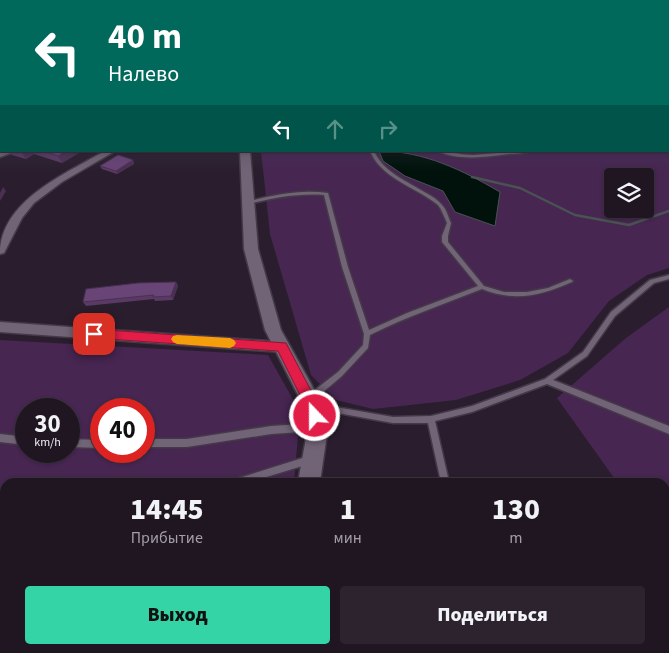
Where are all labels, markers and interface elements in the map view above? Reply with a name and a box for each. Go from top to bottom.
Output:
text: 40 m [108,12,182,62]
icon: left [25,20,90,85]
text: Налево [108,58,179,90]
icon: left [268,115,296,143]
icon: ahead [321,115,349,143]
icon: right [374,115,402,143]
map controls [604,168,654,218]
button: layers [604,168,654,218]
pin [73,313,115,355]
icon: arrive [80,320,108,348]
position arrow [288,389,340,441]
speed limit sign: 40 [90,398,155,463]
text: 30 [34,406,61,442]
text: km/h [34,434,61,451]
text: 14:45 [130,488,203,531]
text: 1 [340,488,356,531]
text: 130 [492,488,540,531]
text: Прибытие [131,527,203,549]
text: мин [334,527,362,549]
text: m [509,527,523,549]
button: Выход [25,586,330,644]
button: Поделиться [340,586,645,644]

